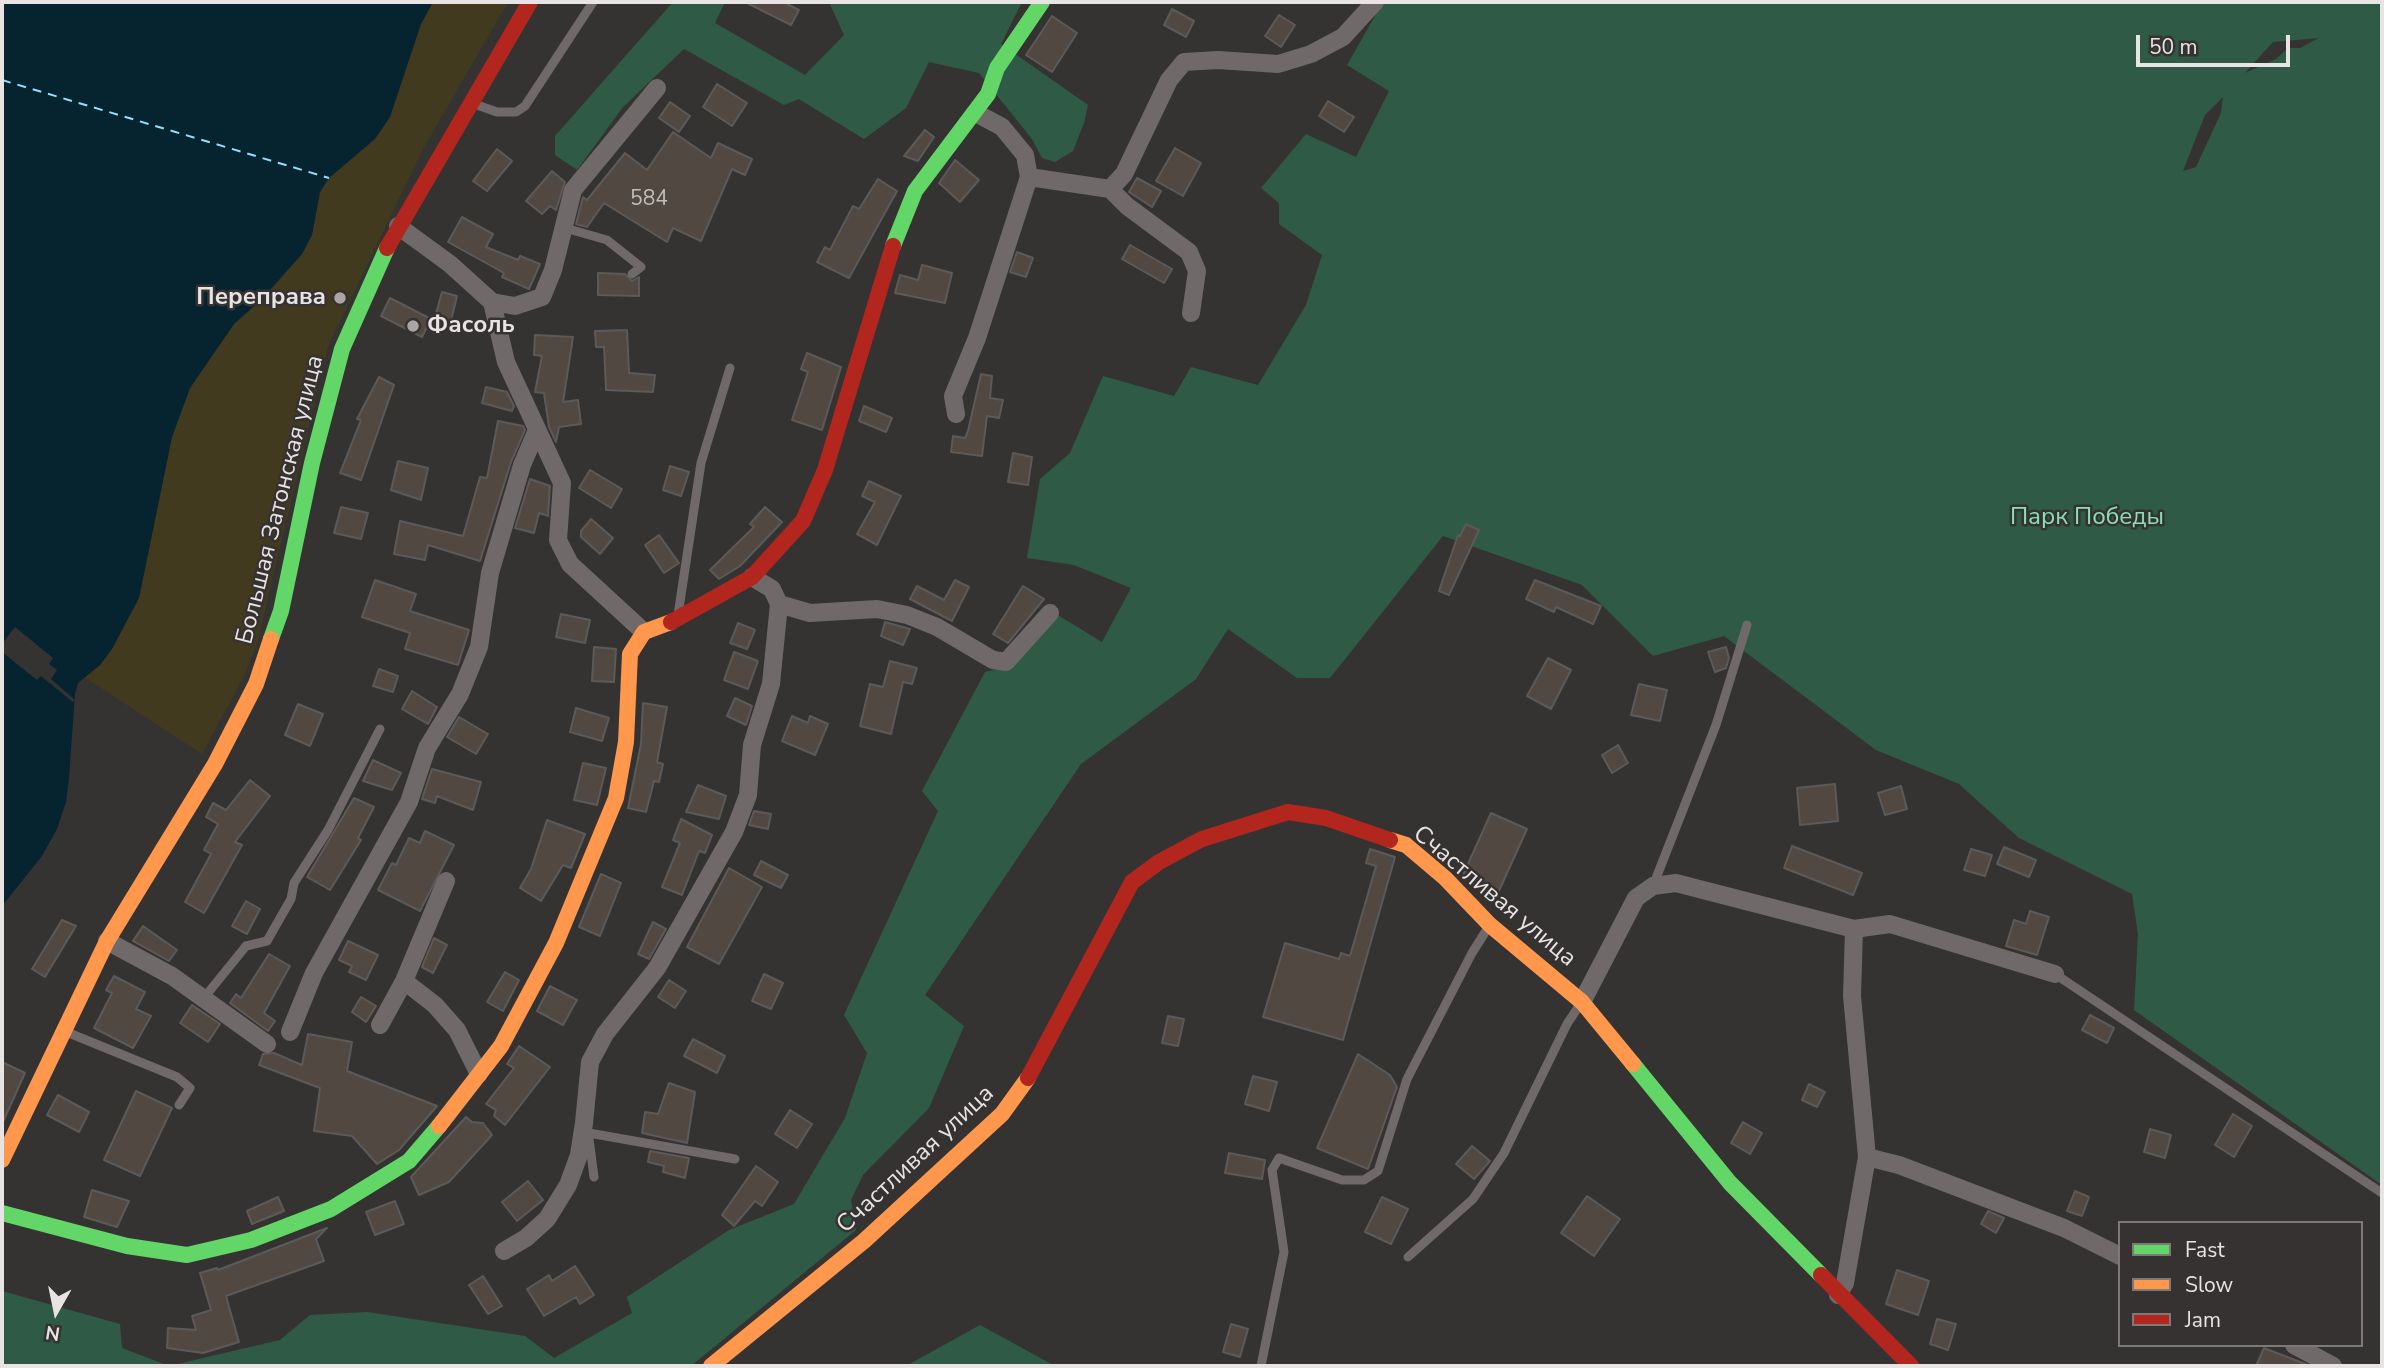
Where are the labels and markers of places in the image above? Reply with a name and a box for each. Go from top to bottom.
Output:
place label: Переправа [196,284,326,312]
marker: Переправа [332,290,348,306]
place label: Фасоль [427,312,515,340]
marker: Фасоль [405,318,421,334]

